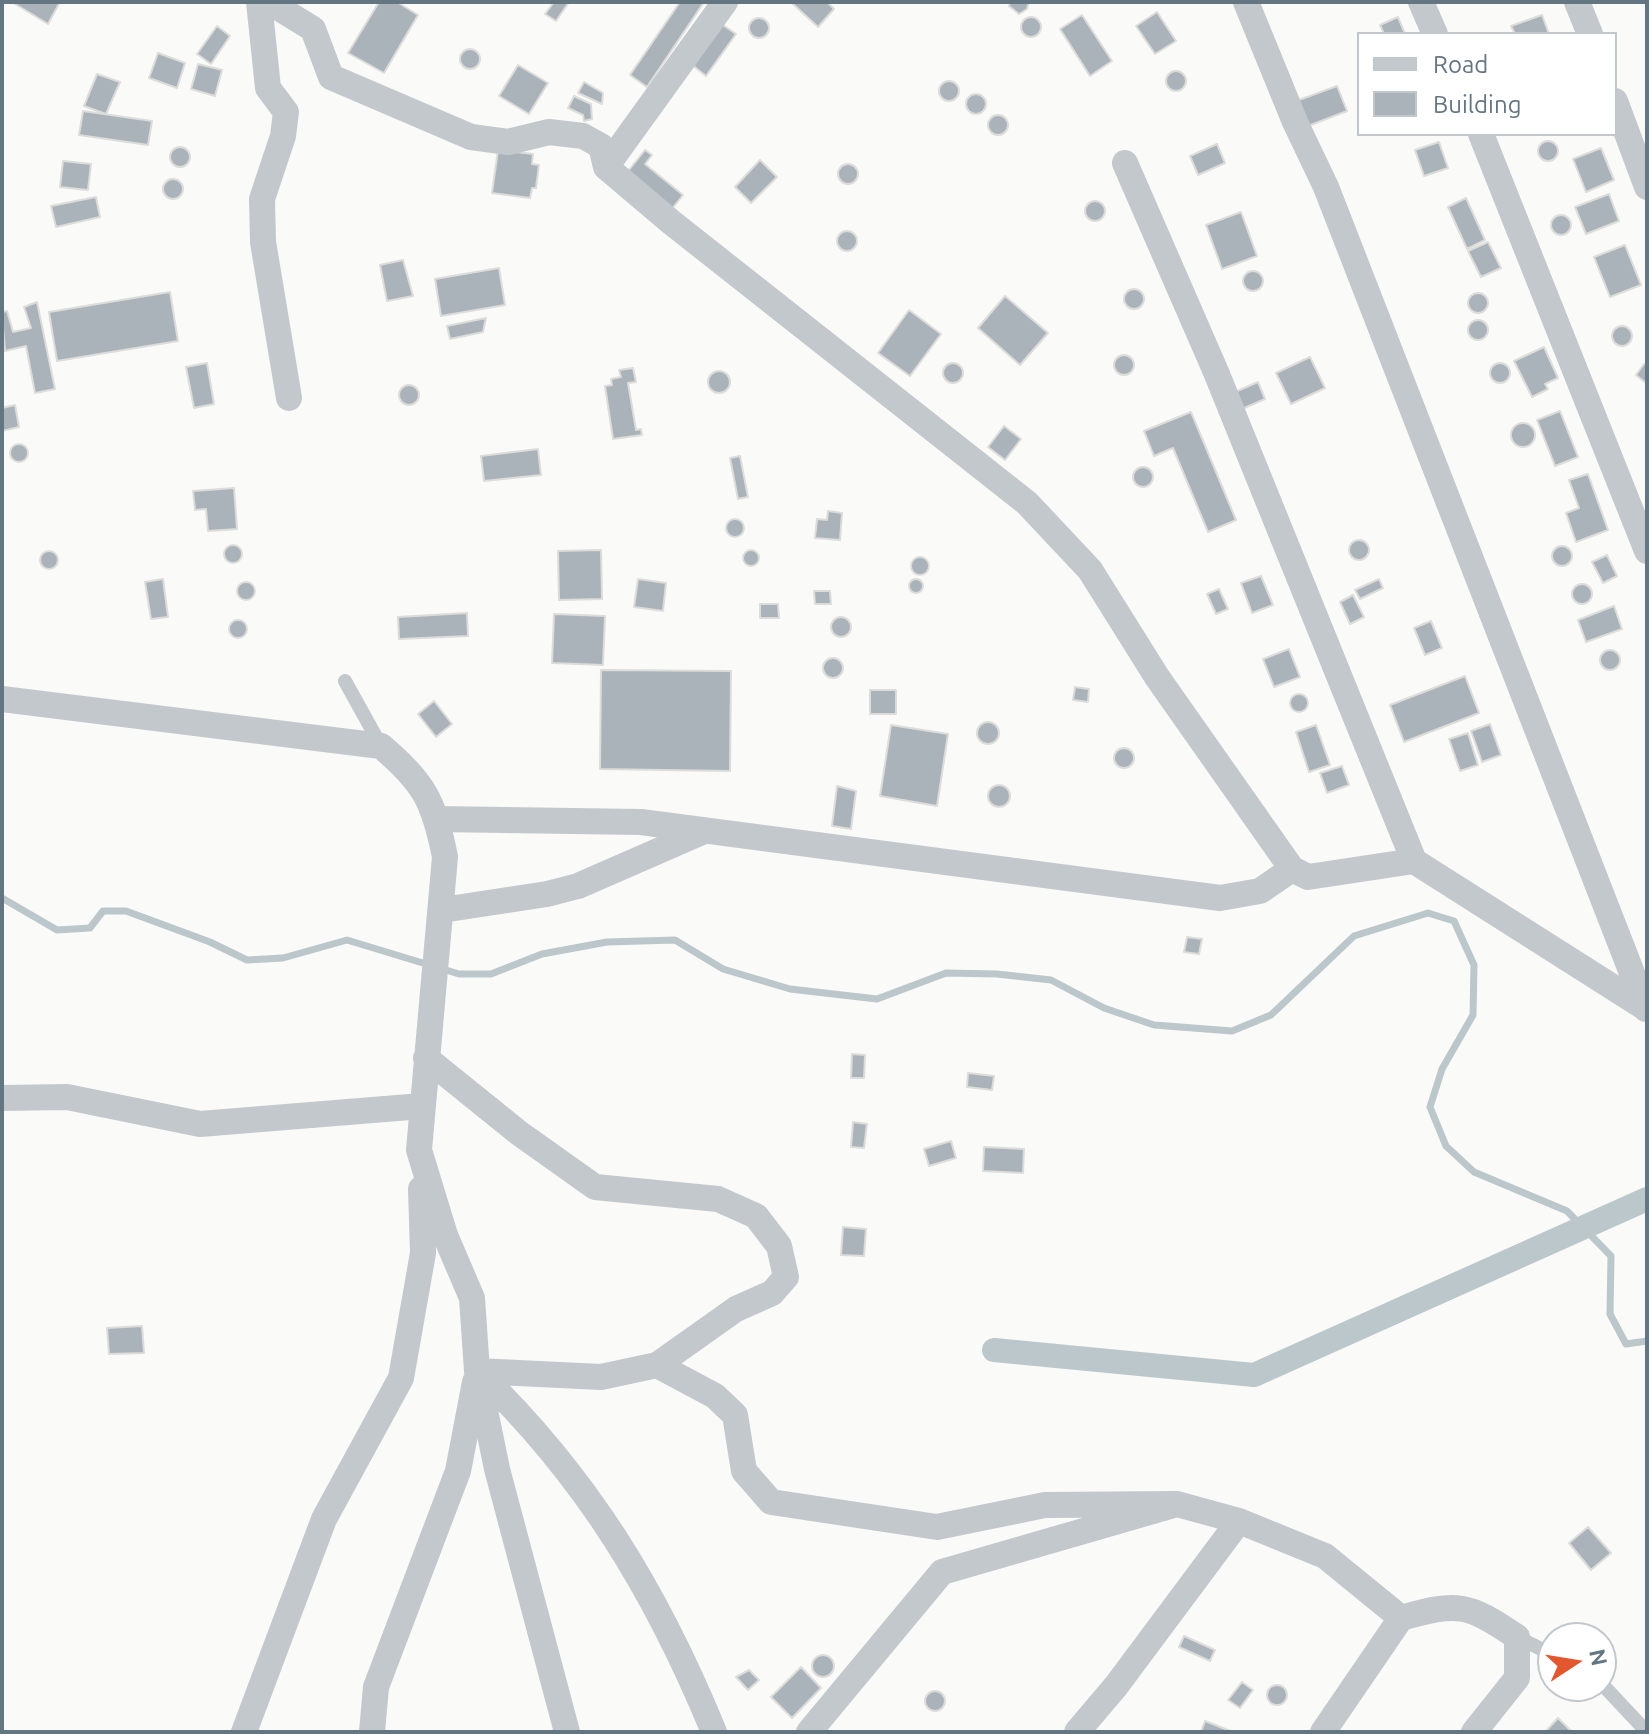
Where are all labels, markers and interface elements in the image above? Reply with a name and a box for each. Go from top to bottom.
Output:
legend [1357,32,1617,136]
text: Road [1433,51,1488,78]
text: Building [1433,91,1521,118]
north arrow [1537,1622,1617,1702]
text: N [1585,1647,1613,1668]

